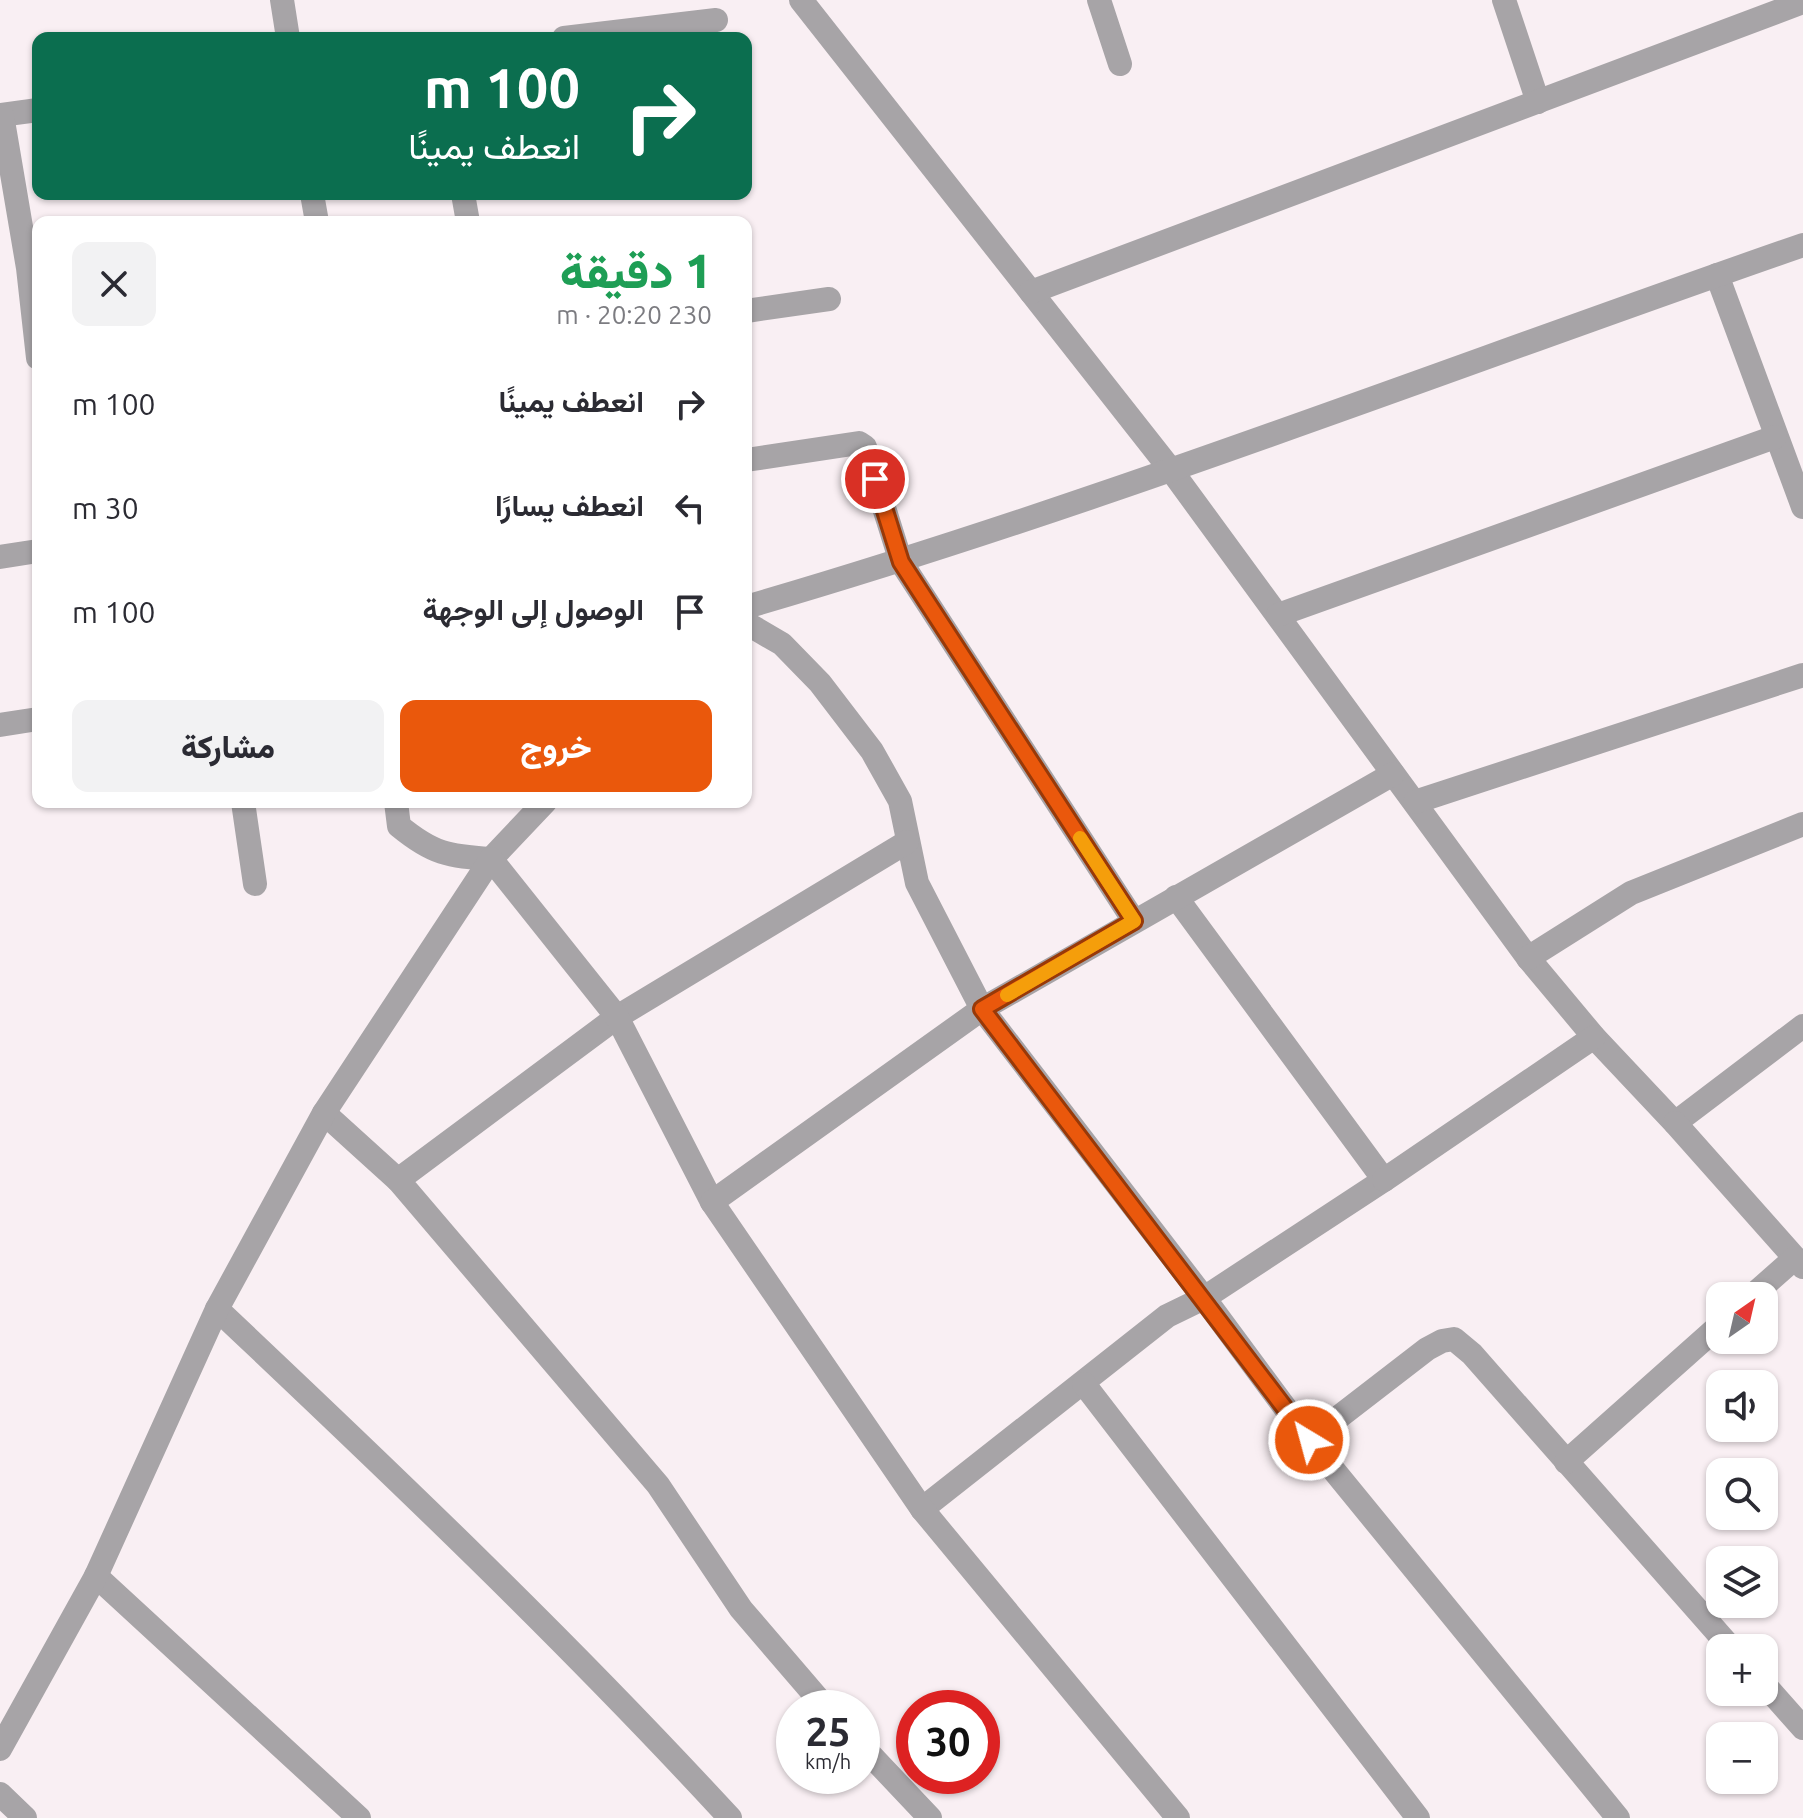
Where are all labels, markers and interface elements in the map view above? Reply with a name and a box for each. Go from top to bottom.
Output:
text: 100 m [424,56,580,119]
icon: right [608,64,712,168]
text: انعطف يمينًا [408,125,580,166]
button: close [72,242,156,326]
text: 1 دقيقة [560,243,712,297]
text: 230 m · 20:20 [556,300,712,329]
icon: right [668,382,712,426]
text: انعطف يمينًا [499,384,644,418]
text: 100 m [72,387,156,421]
pin [841,445,909,513]
icon: arrive [853,457,897,501]
icon: left [668,486,712,530]
text: انعطف يسارًا [495,488,644,522]
text: 30 m [72,491,139,525]
icon: arrive [668,590,712,634]
text: الوصول إلى الوجهة [422,592,644,626]
text: 100 m [72,595,156,629]
button: مشاركة [72,700,384,792]
button: خروج [400,700,712,792]
north arrow [1706,1282,1778,1354]
map controls [1706,1282,1778,1794]
button: sound [1706,1370,1778,1442]
position arrow [1267,1398,1351,1482]
button: search [1706,1458,1778,1530]
button: layers [1706,1546,1778,1618]
button: + [1706,1634,1778,1706]
speed limit sign: 30 [896,1690,1000,1794]
text: 25 [805,1709,851,1754]
button: − [1706,1722,1778,1794]
text: km/h [805,1750,851,1773]

